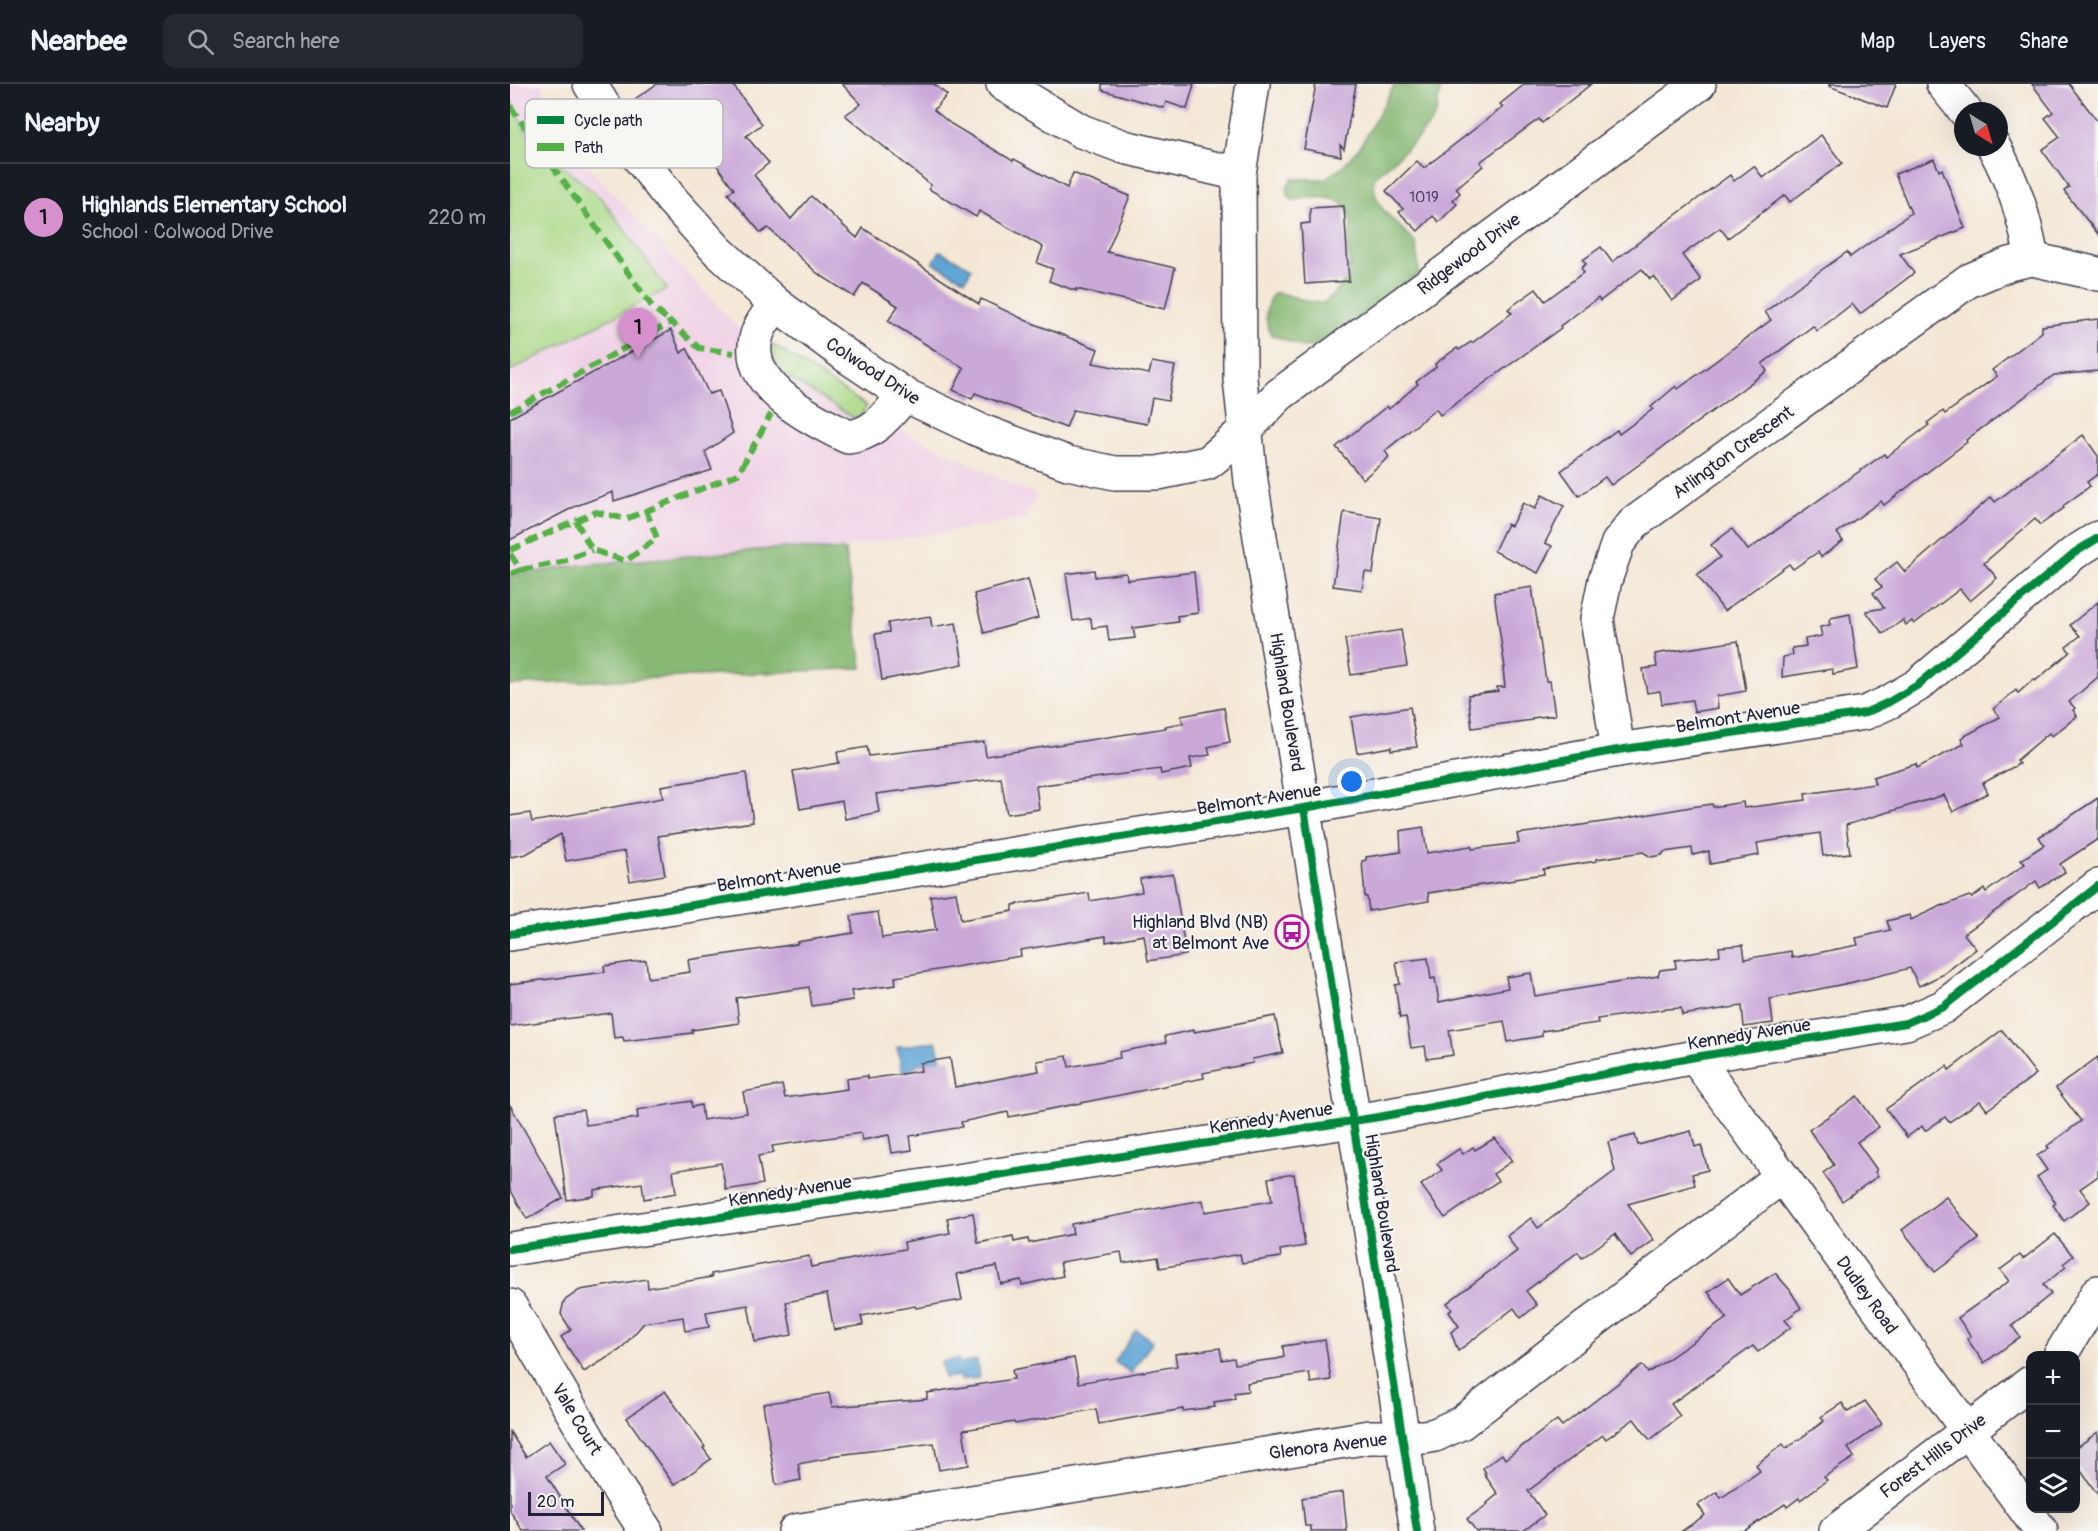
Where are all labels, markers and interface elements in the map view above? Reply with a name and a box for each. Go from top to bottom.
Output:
search box [163,14,583,68]
text: Nearbee [30,24,127,59]
icon: search [184,25,217,58]
text: Search here [232,27,340,55]
text: Map [1860,28,1895,55]
text: Layers [1928,28,1986,55]
text: Share [2019,28,2068,55]
legend [525,99,723,168]
north arrow [1954,102,2008,156]
text: Nearby [24,107,100,139]
text: Cycle path [574,111,642,131]
text: Path [574,138,603,158]
house number: 1019 [1409,188,1439,207]
text: Highlands Elementary School [81,191,347,219]
text: 1 [40,205,47,230]
text: 220 m [428,205,486,230]
street label: Ridgewood Drive [1413,208,1525,301]
text: School · Colwood Drive [81,219,273,244]
pin: 1 [618,308,658,358]
street label: Colwood Drive [821,332,924,410]
street label: Arlington Crescent [1668,400,1799,504]
street label: Highland Boulevard [1264,631,1309,773]
street label: Belmont Avenue [1674,696,1802,739]
your location [1337,767,1366,796]
street label: Belmont Avenue [1195,778,1323,821]
street label: Belmont Avenue [715,855,843,898]
place label: Highland Blvd (NB) at Belmont Ave [1132,911,1269,955]
bus stop icon: Highland Blvd (NB) at Belmont Ave [1274,914,1310,950]
street label: Kennedy Avenue [1686,1013,1812,1056]
street label: Kennedy Avenue [1208,1097,1334,1140]
street label: Highland Boulevard [1359,1132,1404,1274]
street label: Kennedy Avenue [727,1170,853,1213]
street label: Dudley Road [1831,1252,1903,1339]
map controls [2026,1351,2080,1513]
button: + [2026,1351,2080,1405]
street label: Vale Court [546,1379,607,1460]
button: − [2026,1405,2080,1459]
street label: Forest Hills Drive [1876,1409,1991,1504]
street label: Glenora Avenue [1268,1428,1389,1465]
button: layers [2026,1459,2080,1513]
scale bar [528,1489,604,1516]
text: 20 m [537,1492,575,1512]

